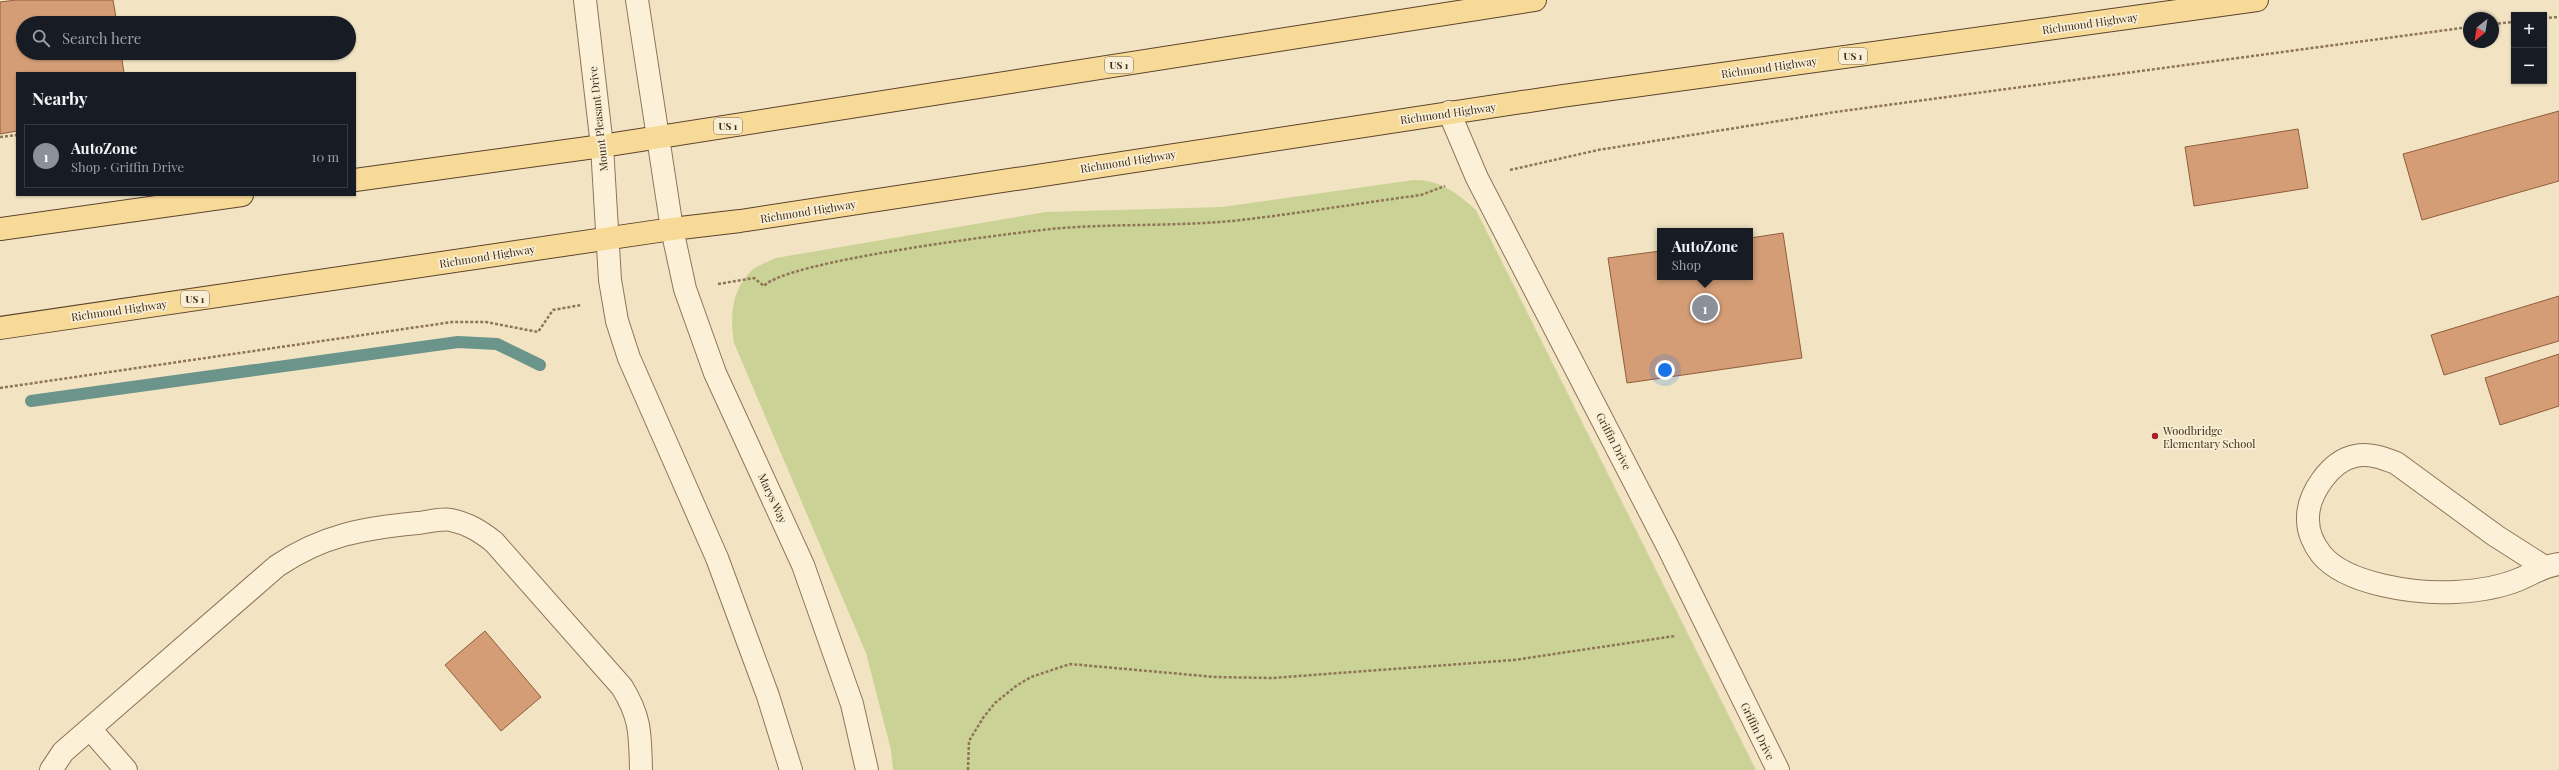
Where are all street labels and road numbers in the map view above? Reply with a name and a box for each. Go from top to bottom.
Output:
street label: Richmond Highway [2041,9,2139,37]
road number: US 1 [1839,48,1867,64]
street label: Richmond Highway [1720,53,1818,81]
road number: US 1 [1105,57,1133,73]
street label: Mount Pleasant Drive [585,65,611,172]
street label: Richmond Highway [1399,99,1497,127]
road number: US 1 [714,118,742,134]
street label: Richmond Highway [1079,146,1177,176]
street label: Richmond Highway [759,196,857,226]
street label: Richmond Highway [438,241,536,271]
road number: US 1 [181,291,209,307]
street label: Richmond Highway [70,296,168,324]
street label: Griffin Drive [1593,410,1635,473]
street label: Marys Way [755,471,791,526]
street label: Griffin Drive [1738,700,1779,763]

